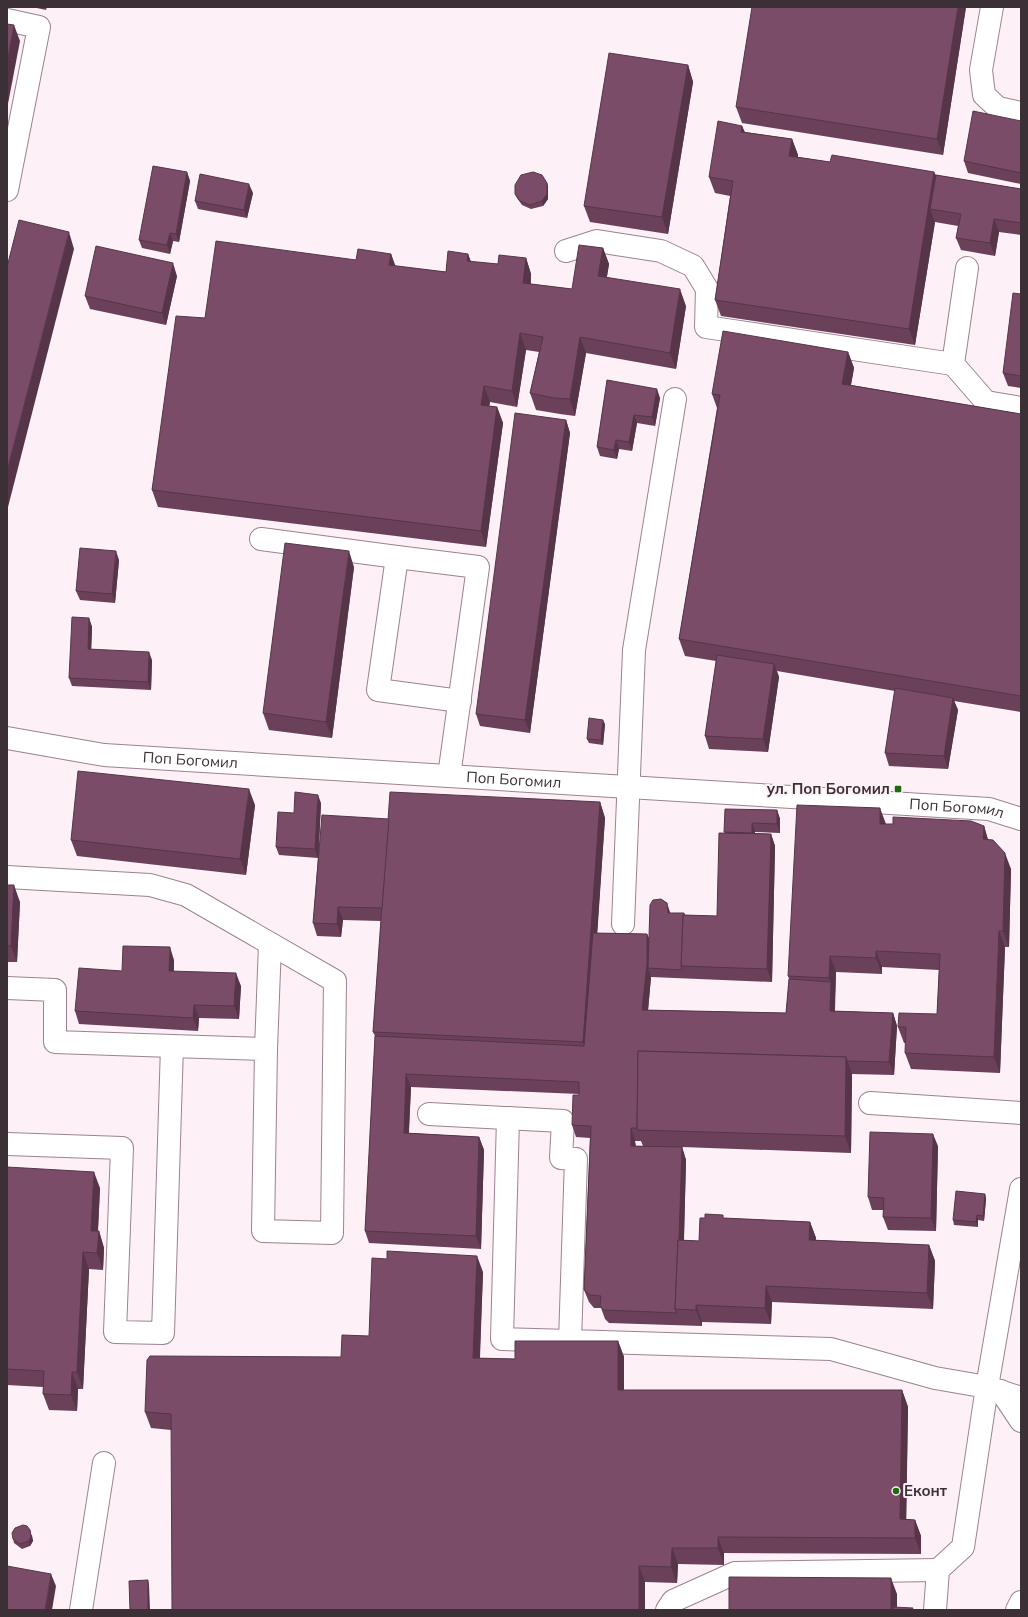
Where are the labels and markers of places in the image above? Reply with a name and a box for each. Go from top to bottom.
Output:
place label: ул. Поп Богомил [767,779,890,798]
marker: ул. Поп Богомил [893,784,903,794]
place label: Еконт [904,1481,948,1500]
marker: Еконт [891,1486,901,1496]

